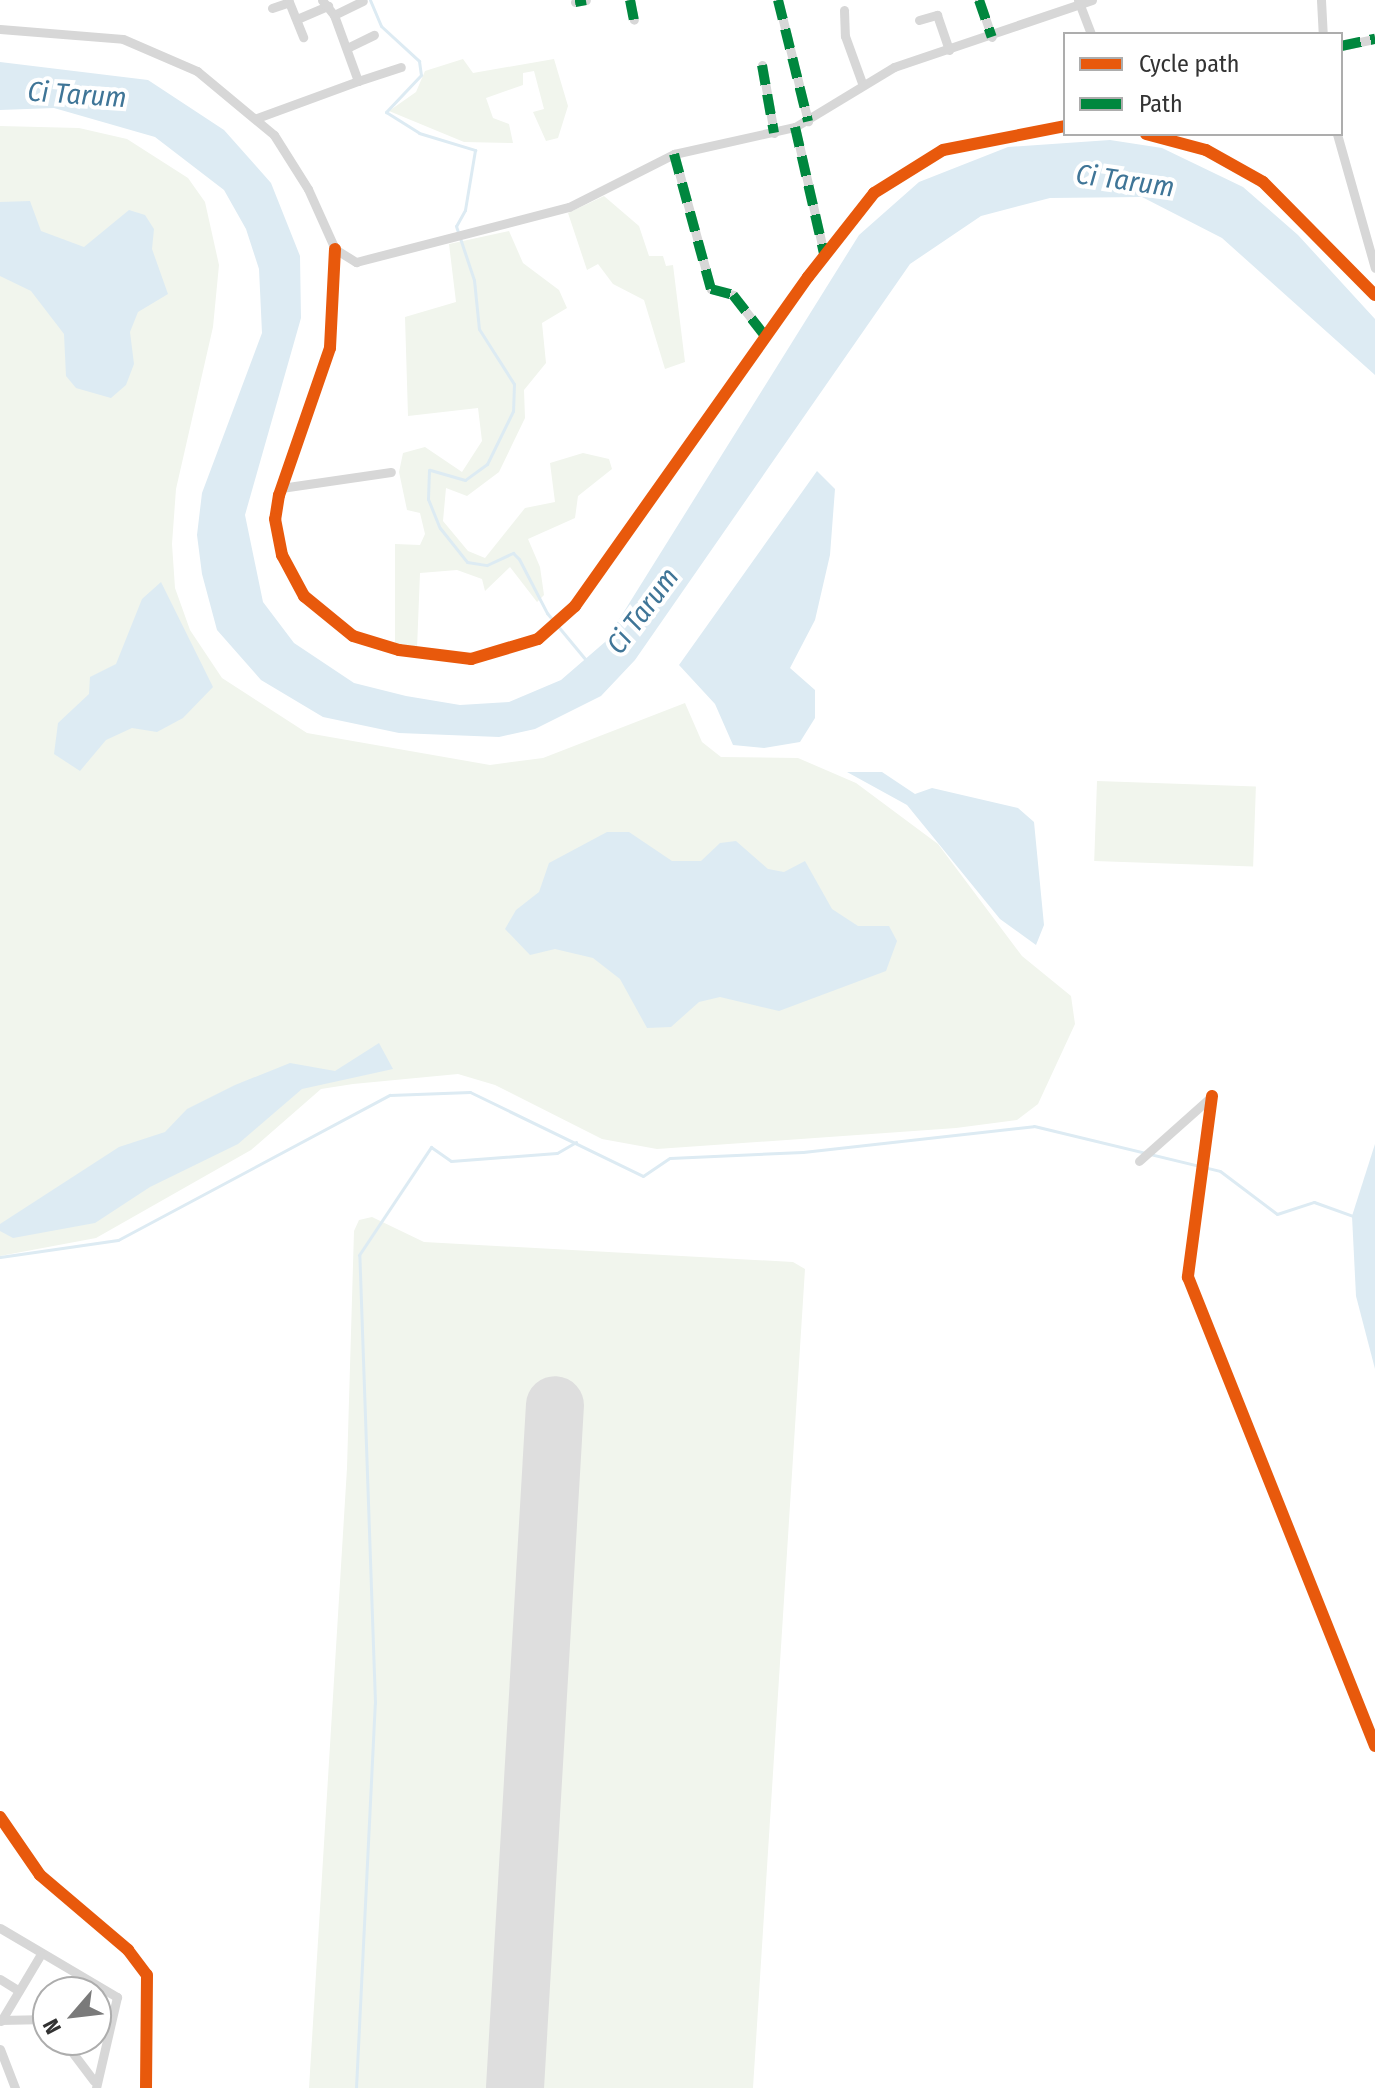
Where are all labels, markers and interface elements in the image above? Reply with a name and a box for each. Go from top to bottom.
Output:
legend [1063,32,1343,136]
text: Cycle path [1139,50,1239,78]
water label: Ci Tarum [26,75,128,115]
text: Path [1139,90,1183,118]
water label: Ci Tarum [1074,157,1176,205]
water label: Ci Tarum [600,561,686,661]
north arrow [32,1976,112,2056]
text: N [37,2014,67,2039]

